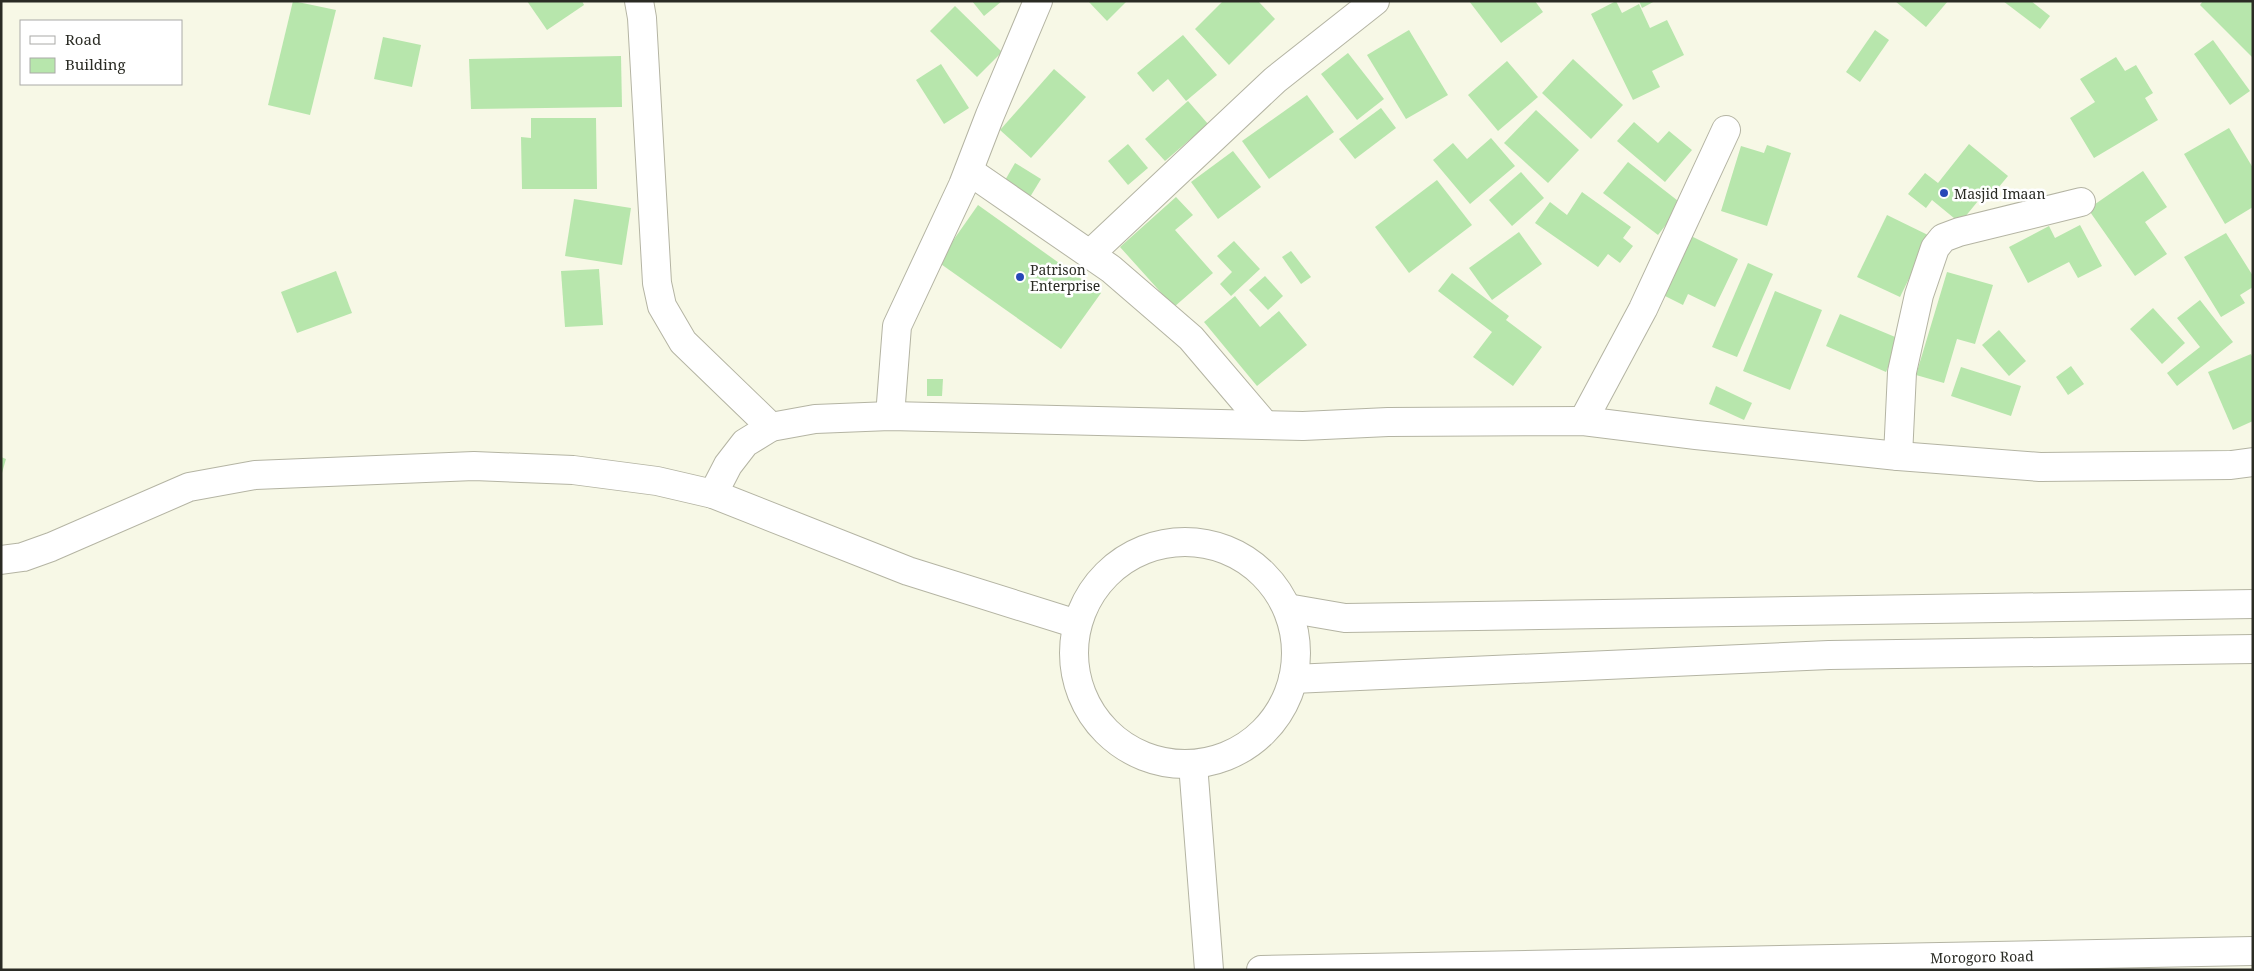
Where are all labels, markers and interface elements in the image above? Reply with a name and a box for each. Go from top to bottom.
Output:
legend [20,20,182,85]
text: Road [65,29,101,49]
text: Building [65,54,126,74]
place label: Masjid Imaan [1954,184,2045,203]
marker: Masjid Imaan [1938,187,1950,199]
place label: Patrison Enterprise [1030,260,1100,295]
marker: Patrison Enterprise [1014,271,1026,283]
street label: Morogoro Road [1930,946,2034,967]

